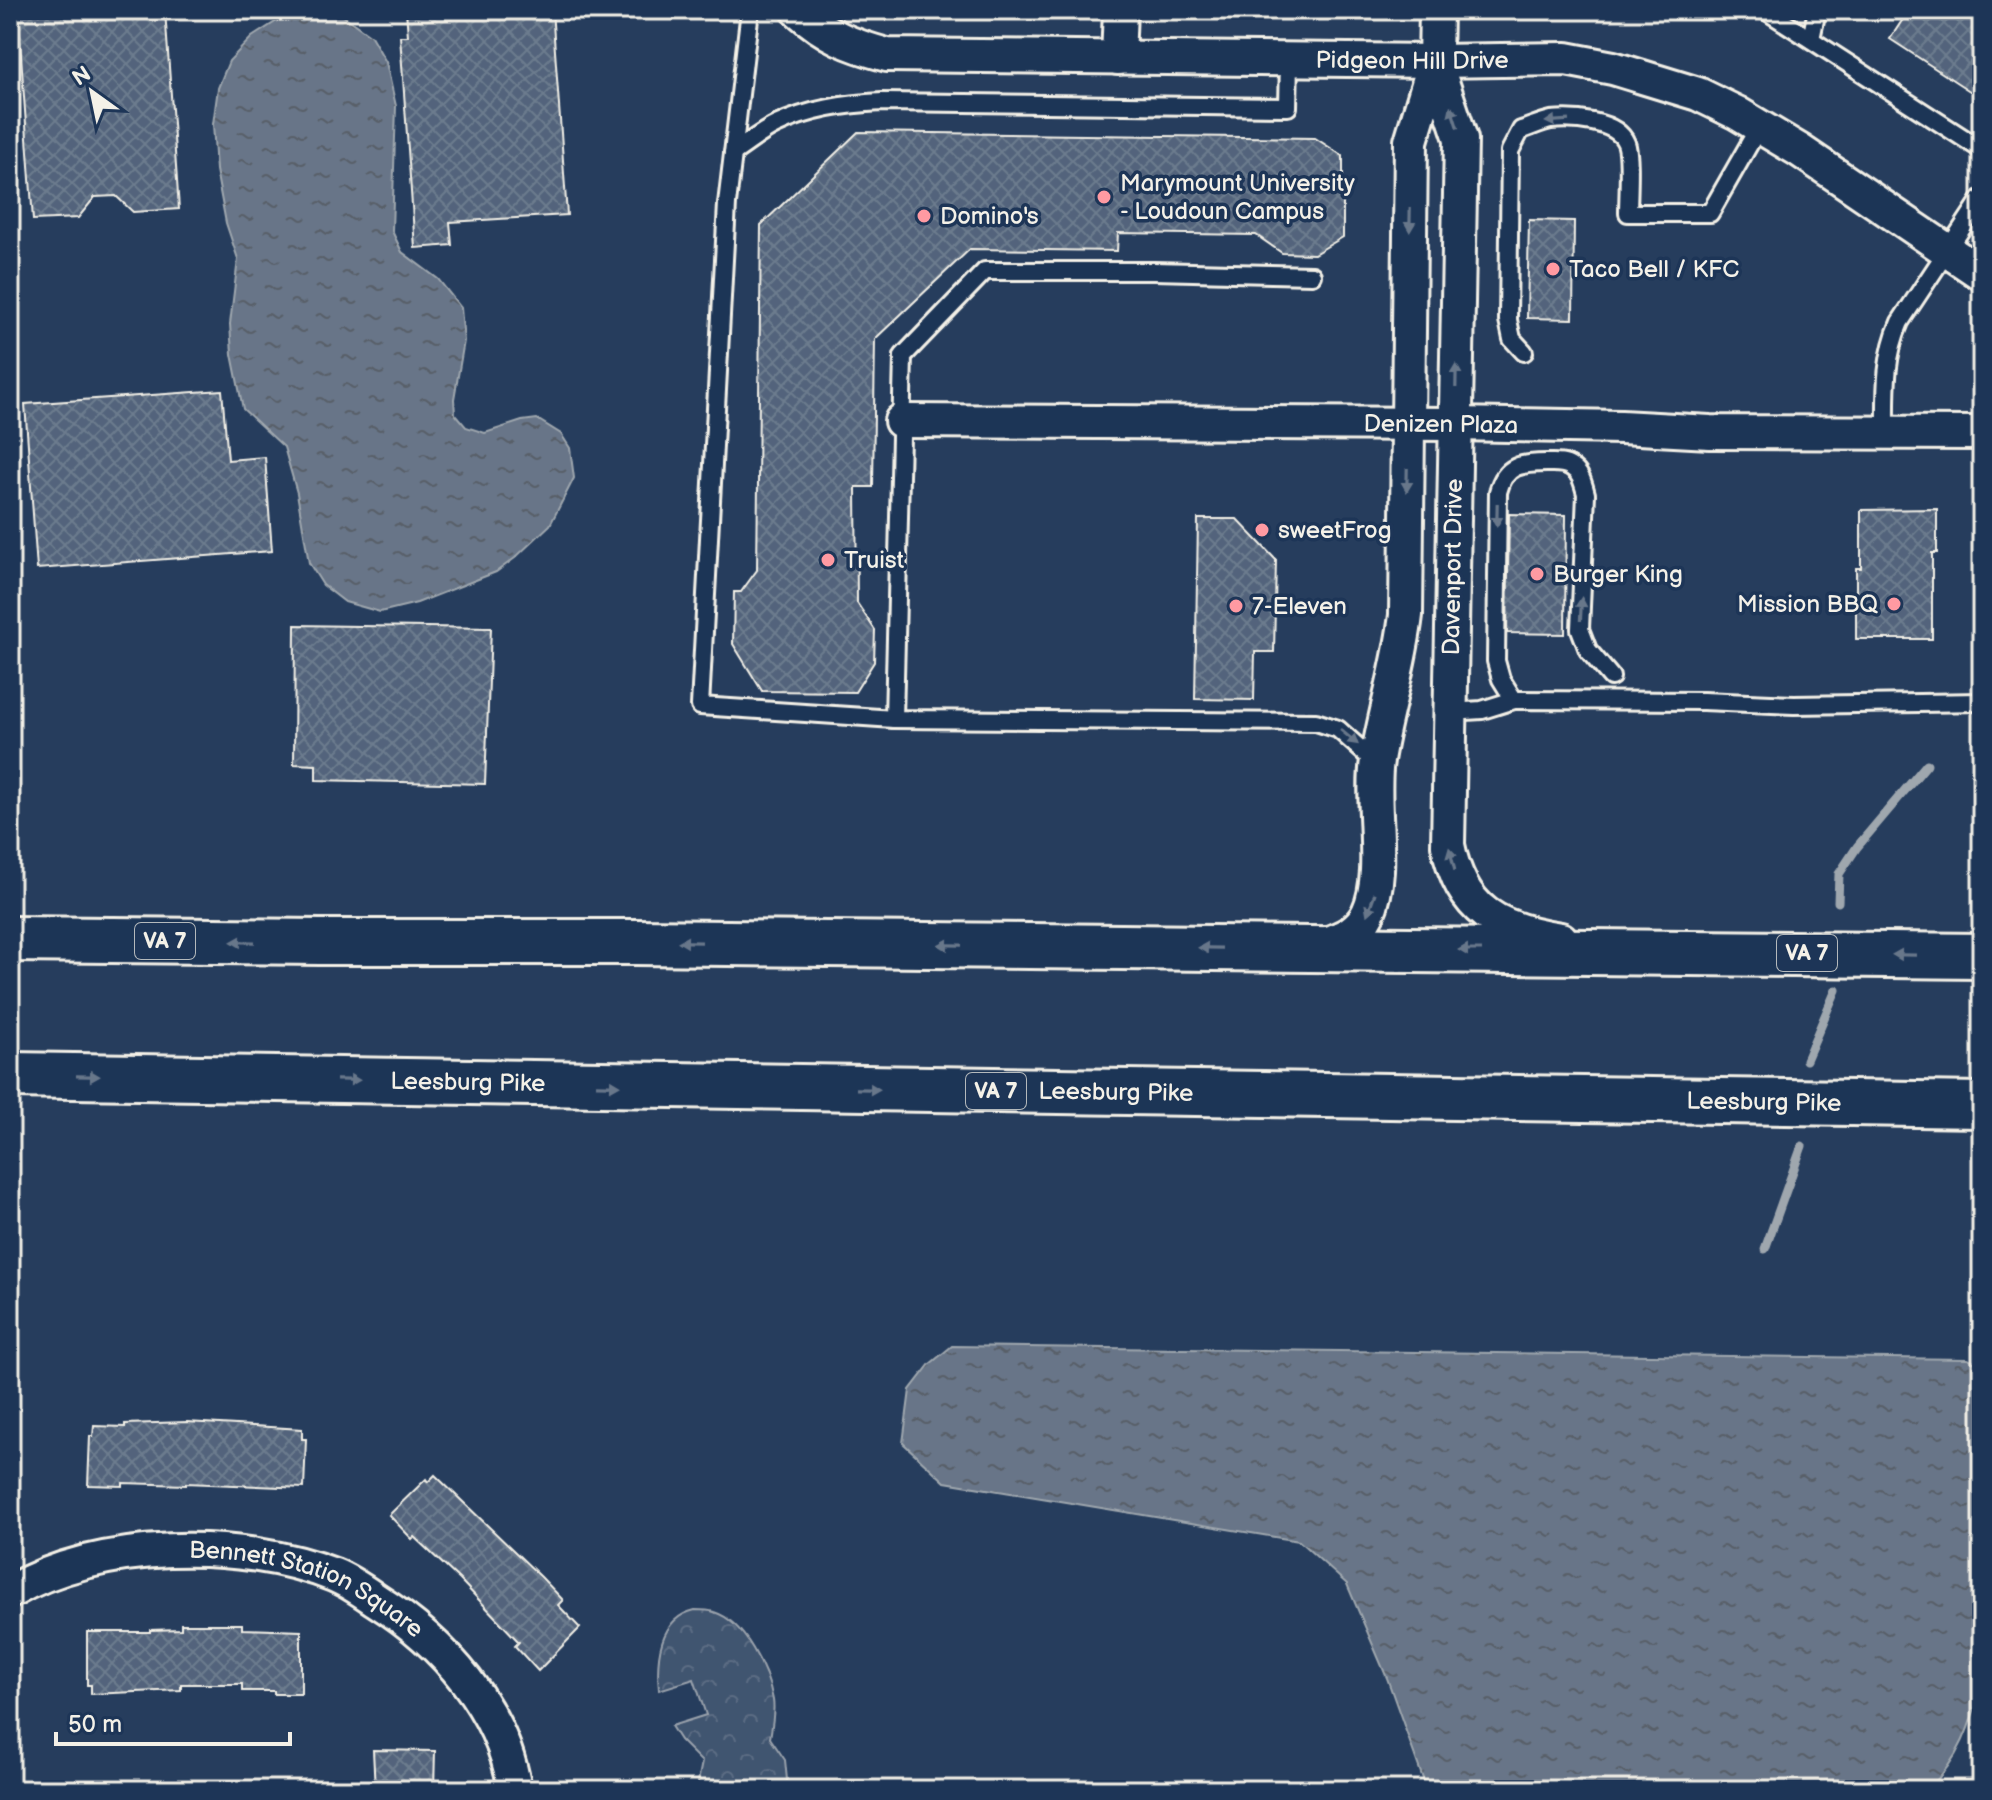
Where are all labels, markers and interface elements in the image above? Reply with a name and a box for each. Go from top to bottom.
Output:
street label: Pidgeon Hill Drive [1315,45,1509,75]
north arrow [52,52,132,132]
text: N [68,61,96,92]
one-way arrow [1447,105,1459,129]
one-way arrow [1544,115,1569,128]
place label: Marymount University - Loudoun Campus [1120,169,1355,226]
marker: Marymount University - Loudoun Campus [1095,188,1113,206]
place label: Domino's [940,202,1039,231]
marker: Domino's [915,207,933,225]
one-way arrow [1404,208,1417,233]
place label: Taco Bell / KFC [1569,255,1739,284]
marker: Taco Bell / KFC [1544,260,1562,278]
one-way arrow [1450,363,1463,388]
street label: Denizen Plaza [1364,409,1519,440]
one-way arrow [1401,468,1413,493]
street label: Davenport Drive [1437,478,1469,656]
one-way arrow [1491,503,1504,528]
place label: sweetFrog [1278,516,1392,545]
marker: sweetFrog [1253,521,1271,539]
place label: Truist [844,546,905,575]
marker: Truist [819,551,837,569]
place label: Burger King [1553,560,1683,589]
marker: Burger King [1528,565,1546,583]
place label: Mission BBQ [1737,590,1878,619]
place label: 7-Eleven [1252,592,1347,621]
marker: Mission BBQ [1885,595,1903,613]
one-way arrow [1575,596,1588,621]
marker: 7-Eleven [1227,597,1245,615]
one-way arrow [1339,729,1359,745]
one-way arrow [1445,847,1458,872]
one-way arrow [1364,892,1377,916]
road number: VA 7 [135,923,195,959]
one-way arrow [230,935,255,948]
road number: VA 7 [1777,935,1837,971]
one-way arrow [677,936,702,948]
one-way arrow [937,939,962,951]
one-way arrow [1197,941,1222,954]
one-way arrow [1457,943,1482,956]
one-way arrow [1891,948,1916,961]
street label: Leesburg Pike [390,1066,546,1098]
one-way arrow [76,1070,101,1082]
road number: VA 7 [966,1073,1026,1109]
one-way arrow [336,1074,361,1087]
street label: Leesburg Pike [1038,1076,1194,1108]
one-way arrow [596,1078,621,1091]
one-way arrow [856,1083,881,1095]
street label: Leesburg Pike [1686,1086,1841,1117]
street label: Bennett Station Square [189,1535,429,1644]
scale bar [56,1696,290,1746]
text: 50 m [68,1710,122,1739]

